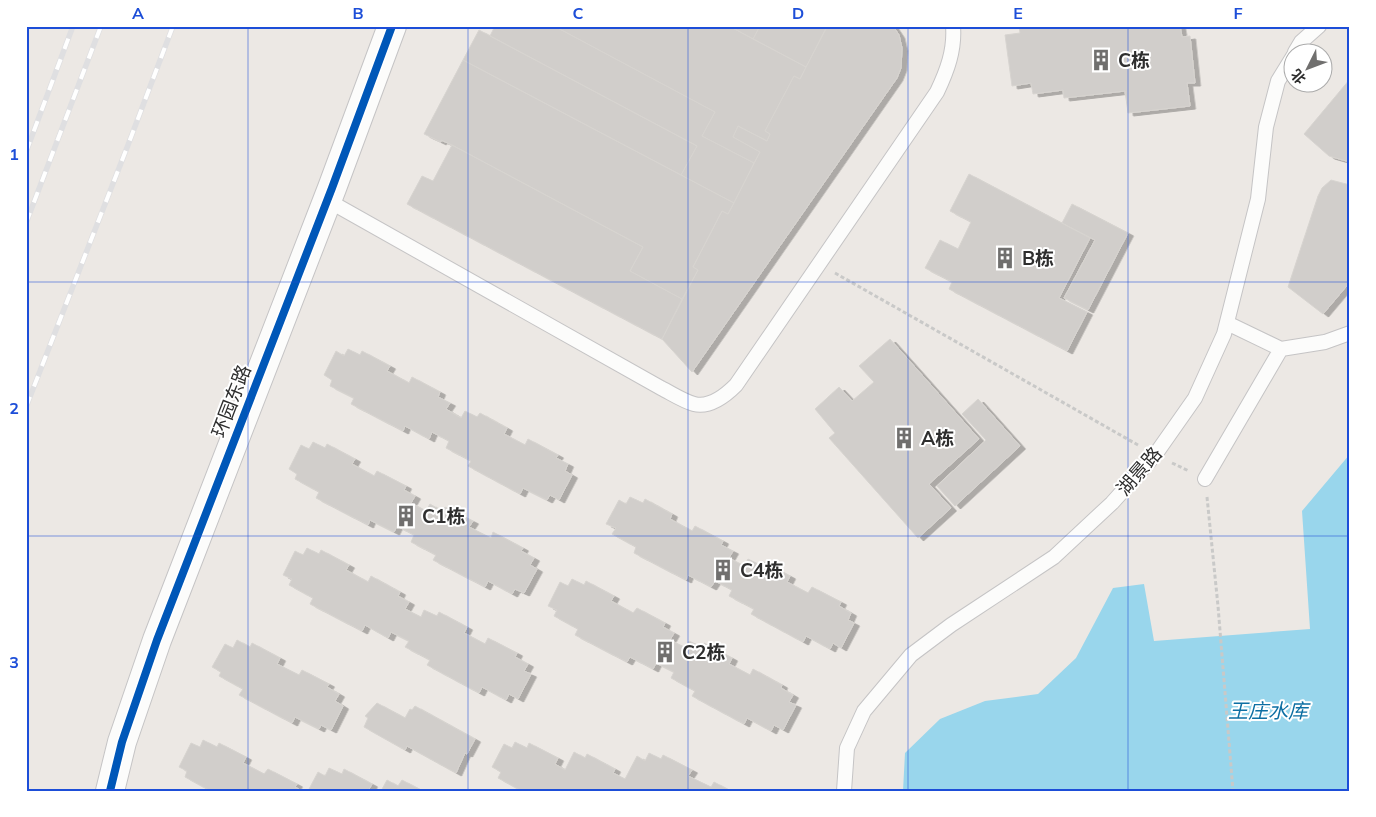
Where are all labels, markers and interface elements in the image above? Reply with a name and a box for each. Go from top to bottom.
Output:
text: A [132,3,144,23]
text: B [352,3,364,23]
text: C [573,3,584,23]
text: D [792,3,804,23]
text: E [1013,3,1023,23]
text: F [1233,3,1243,23]
north arrow [1284,42,1334,92]
building icon: C栋 [1088,47,1114,73]
place label: C栋 [1118,48,1150,72]
text: 北 [1287,65,1310,88]
text: 1 [9,144,19,164]
building icon: B栋 [992,245,1018,271]
place label: B栋 [1022,246,1054,270]
street label: 环园东路 [206,361,256,441]
text: 2 [9,398,19,418]
building icon: A栋 [891,425,917,451]
place label: A栋 [921,426,954,450]
street label: 湖景路 [1111,442,1167,500]
building icon: C1栋 [393,503,419,529]
place label: C1栋 [422,504,465,528]
building icon: C4栋 [710,557,736,583]
place label: C4栋 [740,558,783,582]
building icon: C2栋 [652,639,678,665]
place label: C2栋 [682,640,725,664]
text: 3 [9,652,19,672]
water label: 王庄水库 [1228,698,1311,723]

